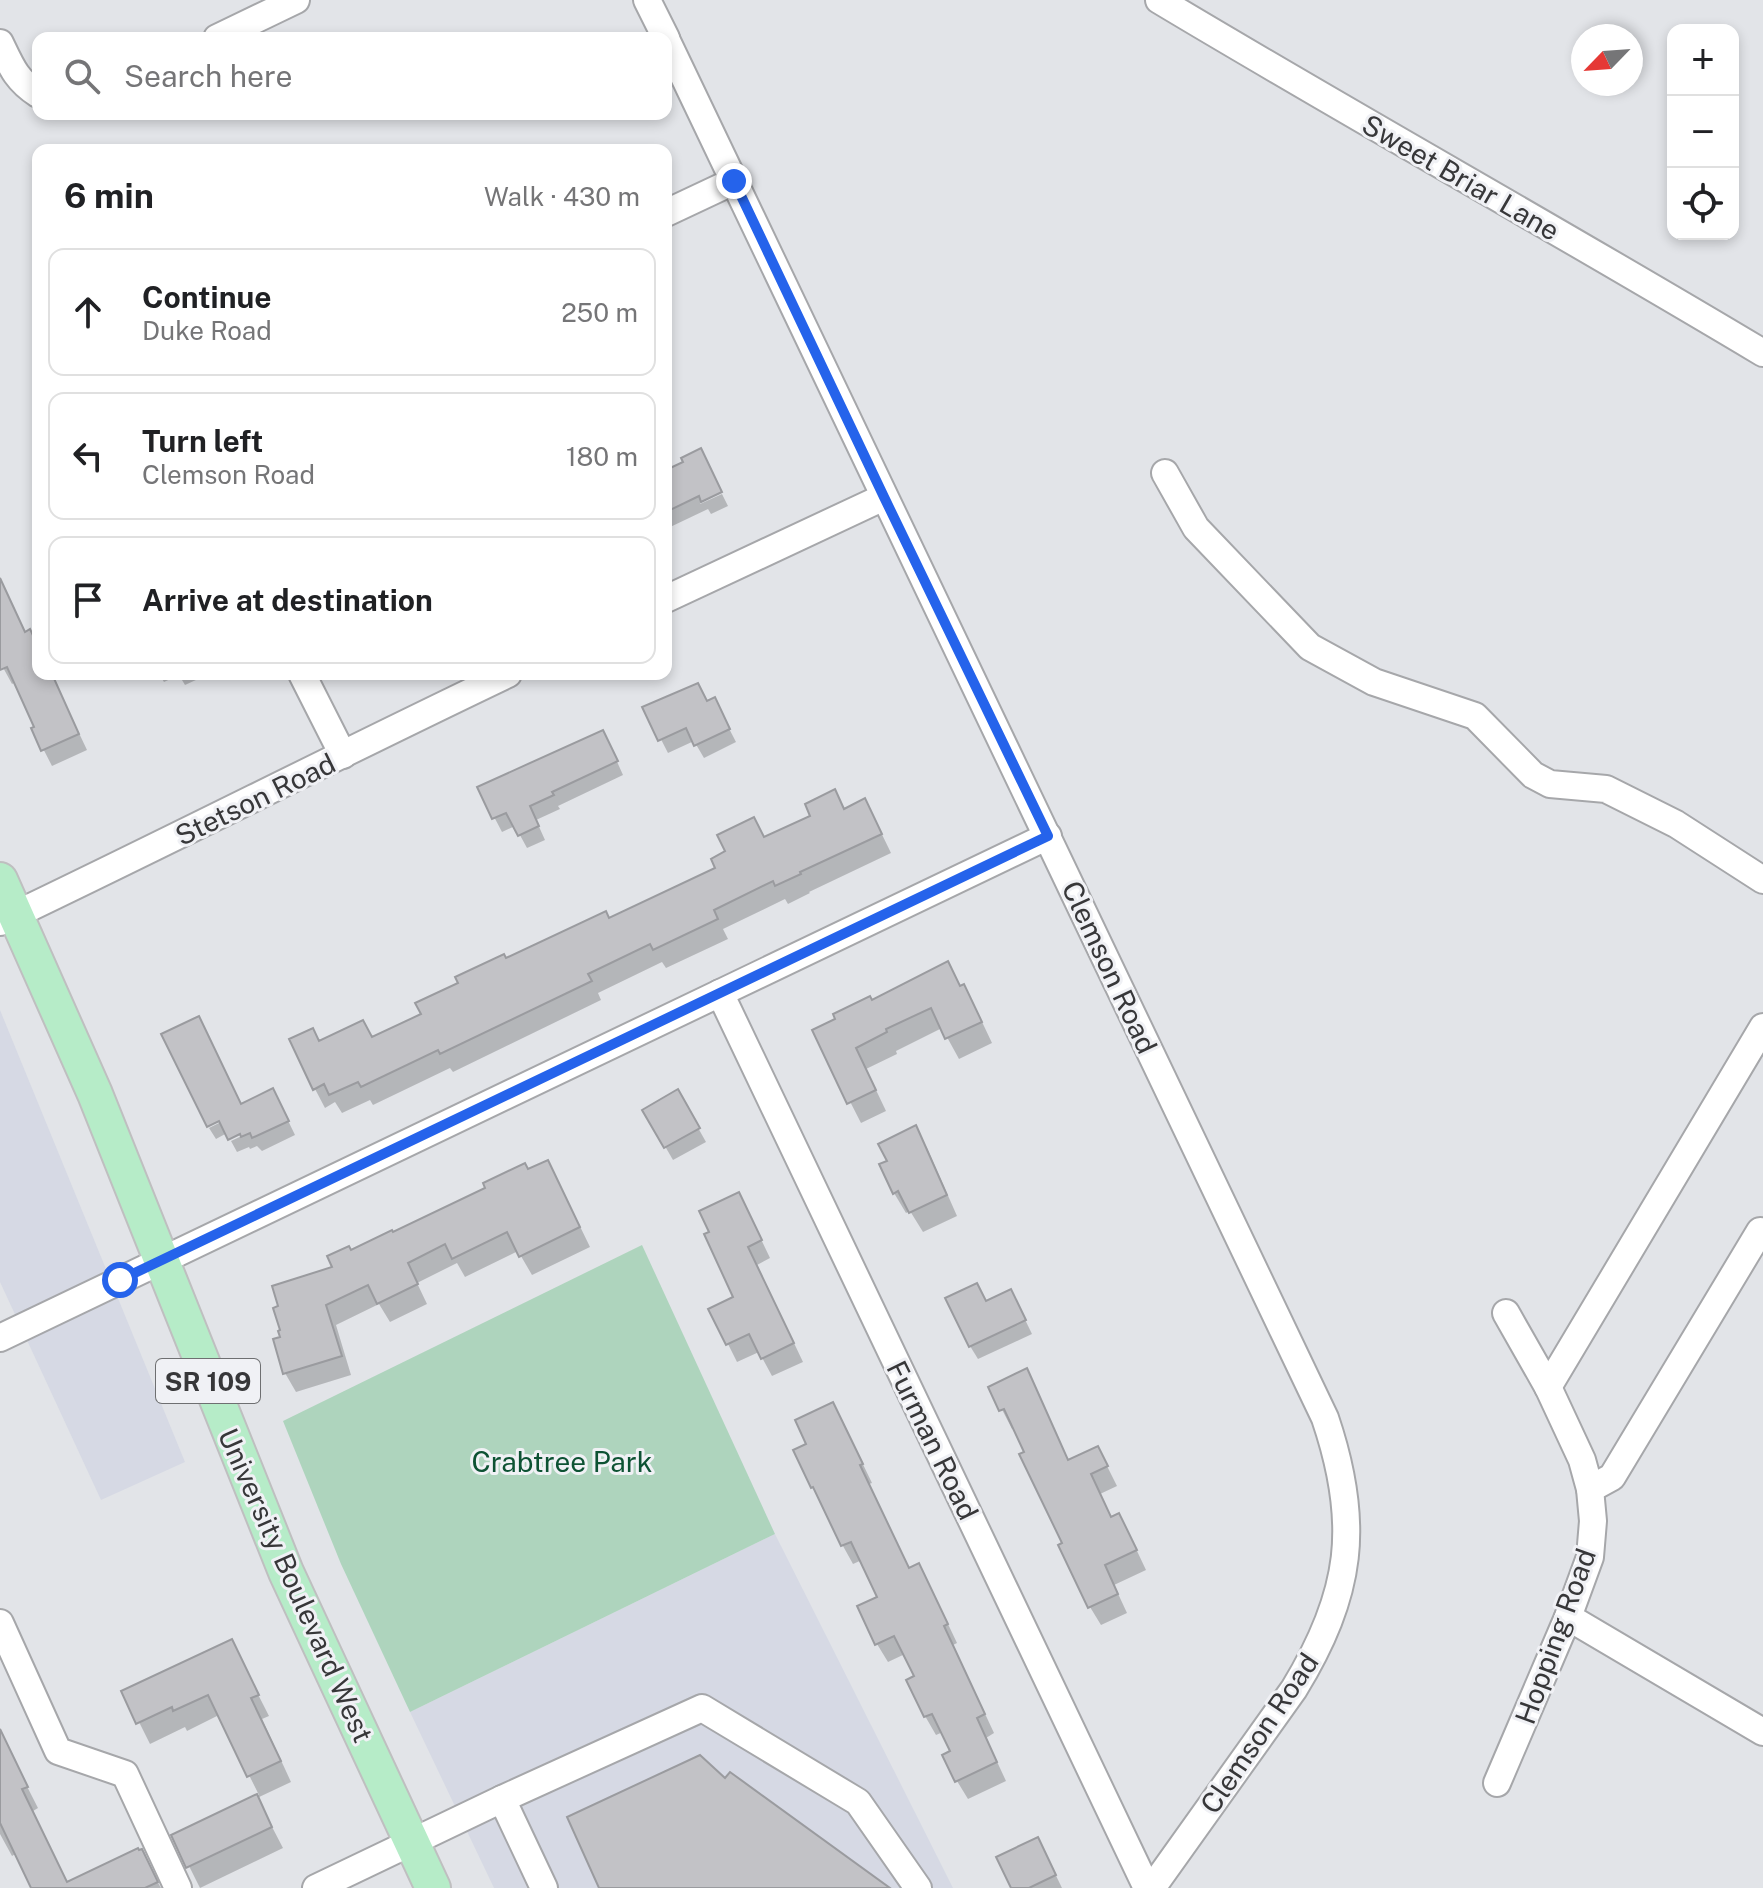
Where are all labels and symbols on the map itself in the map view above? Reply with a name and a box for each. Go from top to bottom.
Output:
north arrow [1571,24,1643,96]
street label: Sweet Briar Lane [1356,107,1566,247]
route end [716,163,752,199]
street label: Stetson Road [170,746,340,852]
street label: Clemson Road [1056,876,1164,1058]
route start [102,1262,138,1298]
street label: Furman Road [880,1355,986,1525]
road number: SR 109 [156,1359,260,1403]
street label: University Boulevard West [212,1423,380,1747]
park label: Crabtree Park [472,1445,652,1478]
street label: Hopping Road [1508,1544,1602,1728]
street label: Clemson Road [1193,1647,1325,1819]

